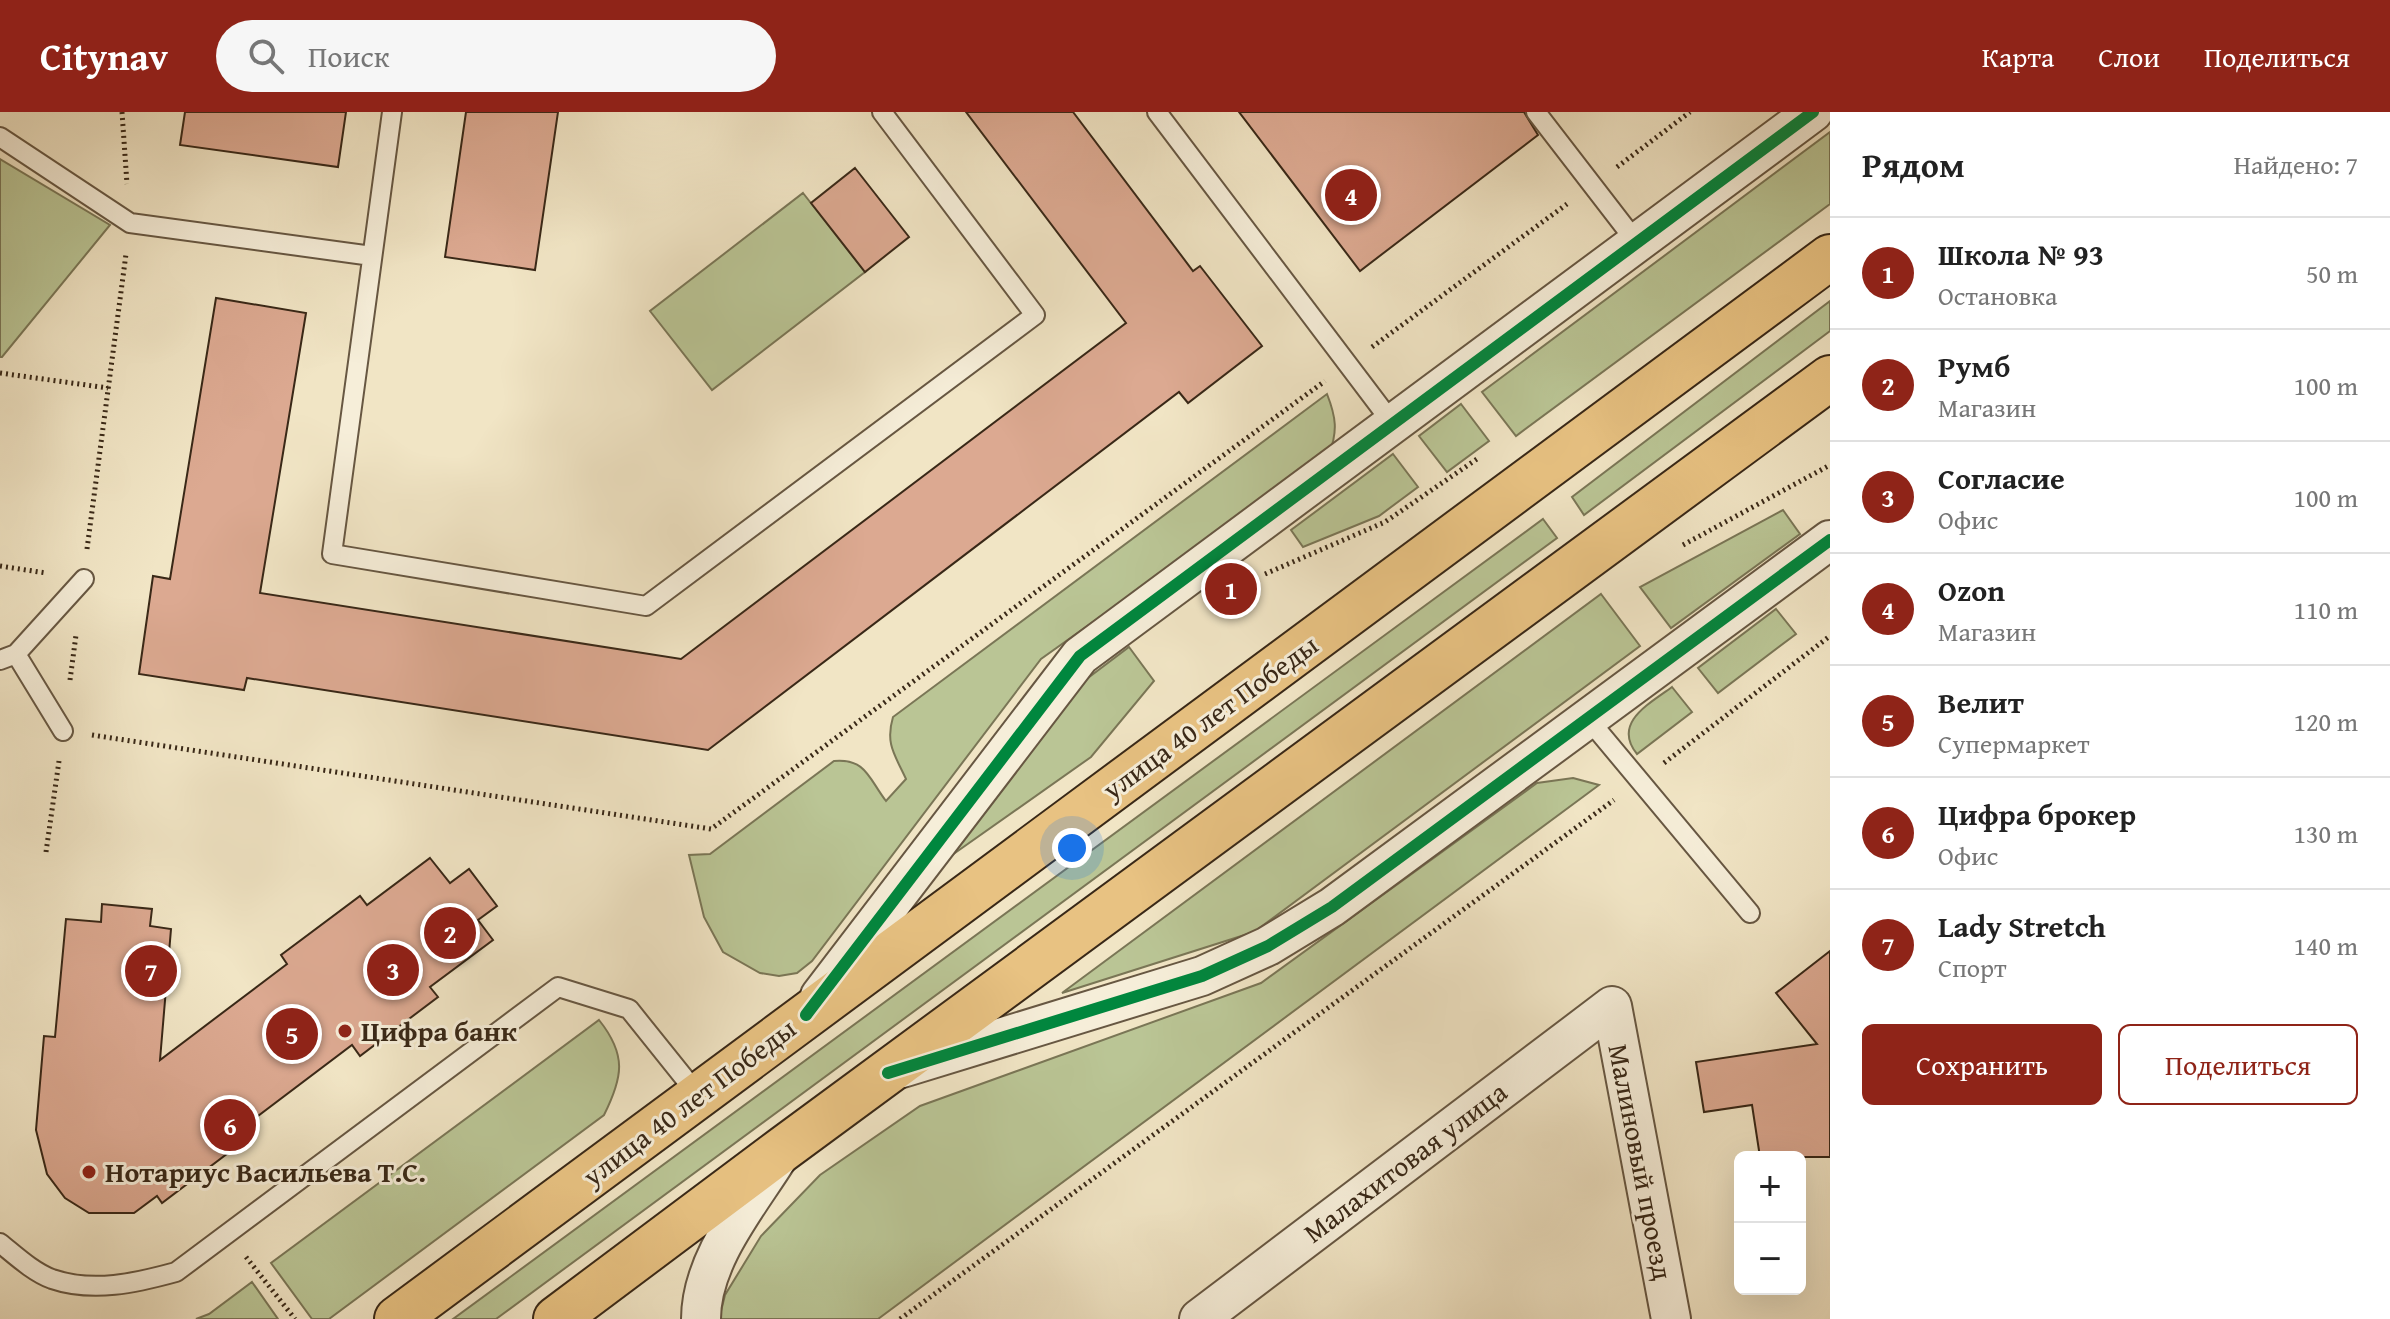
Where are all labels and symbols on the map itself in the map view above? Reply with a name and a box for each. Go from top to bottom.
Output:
pin: 4 [1325,165,1377,225]
pin: 1 [1205,559,1257,619]
street label: улица 40 лет Победы [1093,624,1326,810]
your location [1052,828,1092,868]
pin: 2 [424,903,476,963]
pin: 3 [367,940,419,1000]
pin: 7 [125,941,177,1001]
pin: 5 [266,1004,318,1064]
street label: улица 40 лет Победы [573,1008,804,1196]
place label: Цифра банк [361,1010,518,1051]
marker: Цифра банк [336,1022,354,1040]
street label: Малиновый проезд [1599,1040,1684,1283]
street label: Малахитовая улица [1294,1071,1516,1252]
pin: 6 [204,1095,256,1155]
place label: Нотариус Васильева Т.С. [105,1151,426,1192]
marker: Нотариус Васильева Т.С. [80,1163,98,1181]

